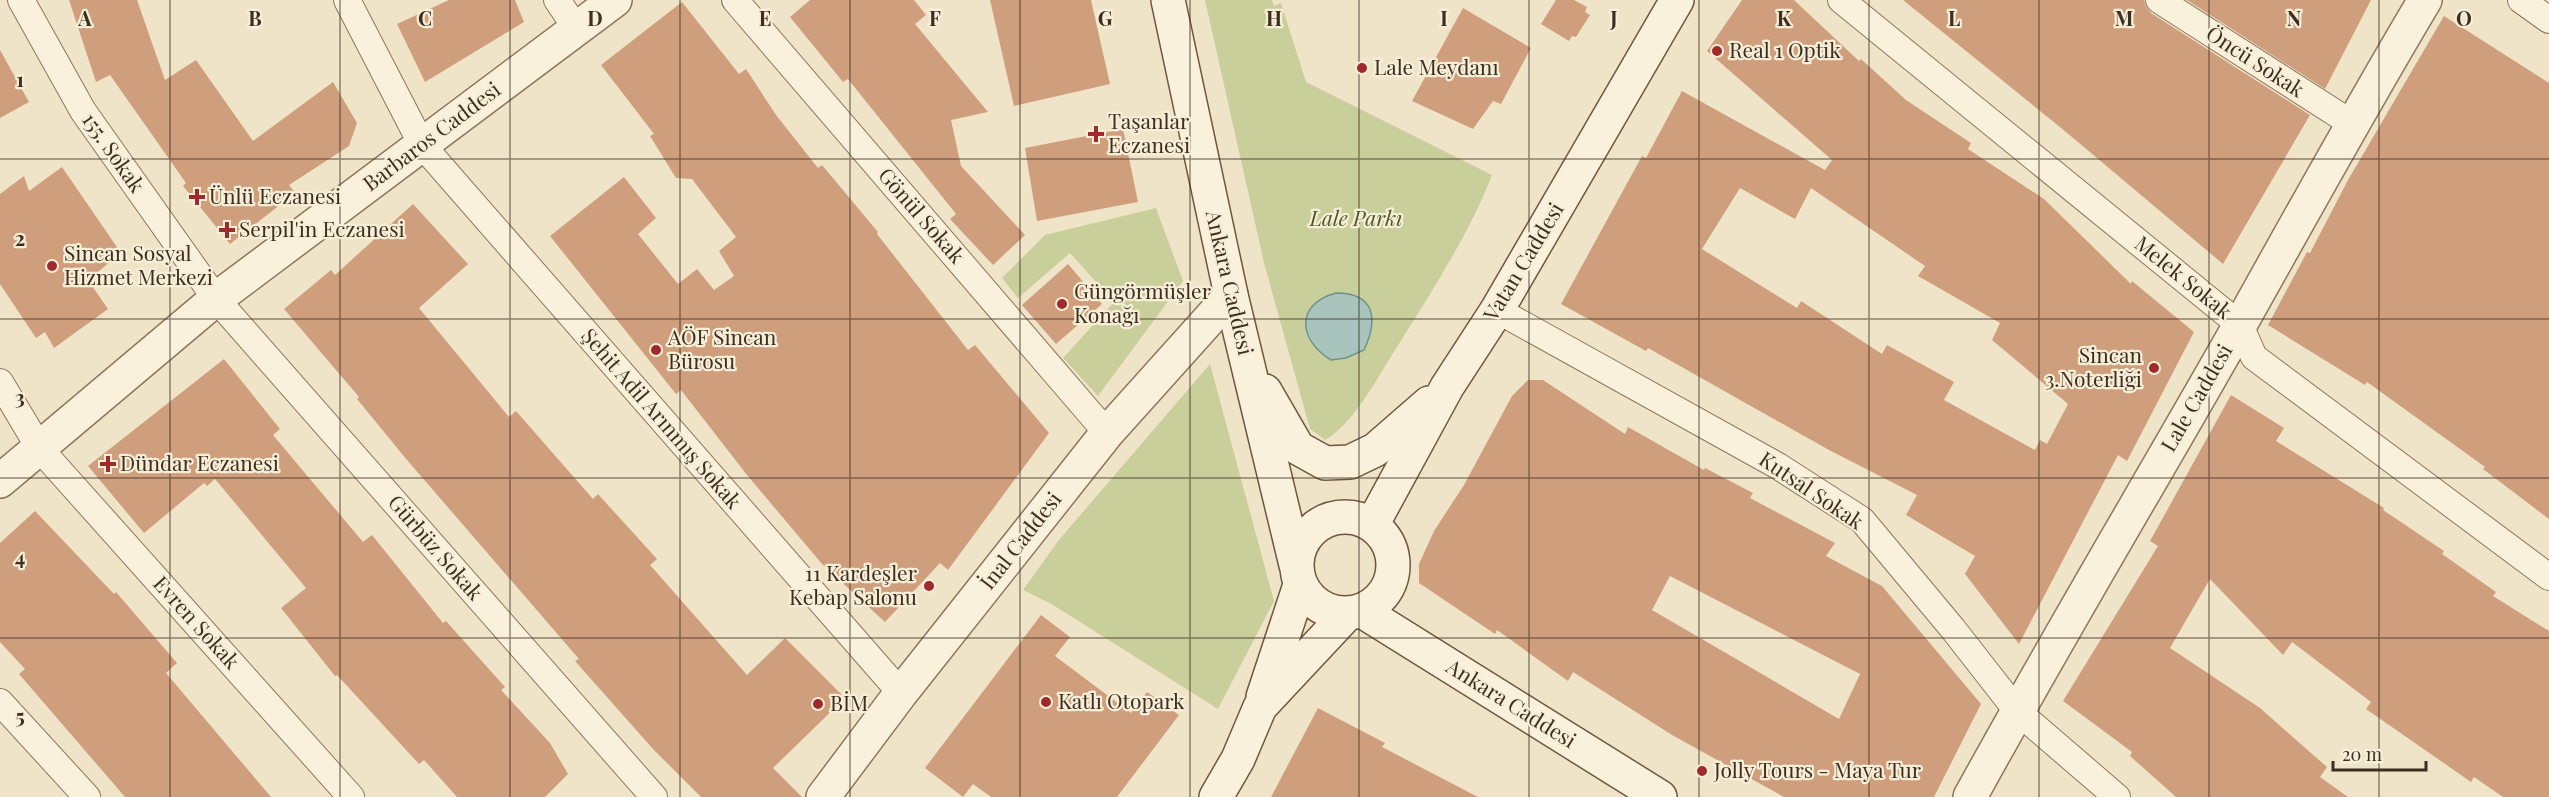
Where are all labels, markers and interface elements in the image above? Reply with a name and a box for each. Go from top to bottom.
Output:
text: A [77,4,92,31]
text: B [248,4,262,31]
text: C [418,4,432,31]
text: D [587,4,603,31]
text: E [759,4,771,31]
text: F [929,4,941,31]
text: G [1098,4,1113,31]
text: H [1266,4,1282,31]
text: I [1440,4,1448,31]
text: J [1609,4,1618,31]
text: K [1777,4,1792,31]
text: L [1948,4,1960,31]
text: M [2115,4,2133,31]
text: N [2287,4,2301,31]
text: O [2456,4,2472,31]
street label: Öncü Sokak [2202,18,2311,103]
place label: Real 1 Optik [1729,35,1841,63]
marker: Real 1 Optik [1710,44,1724,58]
place label: Lale Meydanı [1374,52,1499,80]
marker: Lale Meydanı [1355,61,1369,75]
text: 1 [16,65,24,92]
street label: Barbaros Caddesi [356,74,505,196]
street label: 155. Sokak [77,106,153,198]
place label: Taşanlar Eczanesi [1108,106,1190,158]
marker: Taşanlar Eczanesi [1089,127,1103,141]
street label: Gönül Sokak [873,161,972,269]
place label: Ünlü Eczanesi [209,181,341,209]
marker: Ünlü Eczanesi [190,190,204,204]
street label: Vatan Caddesi [1475,197,1569,326]
park label: Lale Parkı [1309,203,1402,231]
street label: Ankara Caddesi [1200,206,1261,358]
place label: Serpil'in Eczanesi [239,214,405,242]
marker: Serpil'in Eczanesi [220,223,234,237]
text: 2 [15,224,25,251]
street label: Melek Sokak [2130,229,2239,325]
place label: Sincan Sosyal Hizmet Merkezi [64,238,213,290]
marker: Sincan Sosyal Hizmet Merkezi [45,259,59,273]
place label: Güngörmüşler Konağı [1074,276,1212,328]
marker: Güngörmüşler Konağı [1055,297,1069,311]
street label: Şehit Adil Arınmış Sokak [576,321,749,514]
place label: AÖF Sincan Bürosu [667,322,777,374]
street label: Lale Caddesi [2153,338,2237,456]
place label: Sincan 3.Noterliği [2045,340,2142,392]
marker: AÖF Sincan Bürosu [649,343,663,357]
marker: Sincan 3.Noterliği [2147,361,2161,375]
text: 3 [15,383,25,410]
street label: Kutsal Sokak [1754,444,1870,535]
place label: Dündar Eczanesi [120,448,279,476]
marker: Dündar Eczanesi [101,457,115,471]
street label: İnal Caddesi [972,485,1066,594]
street label: Gürbüz Sokak [383,488,490,606]
text: 4 [15,543,25,570]
place label: 11 Kardeşler Kebap Salonu [789,558,918,610]
street label: Evren Sokak [148,569,247,675]
marker: 11 Kardeşler Kebap Salonu [922,579,936,593]
street label: Ankara Caddesi [1441,651,1582,753]
place label: Katlı Otopark [1058,686,1185,714]
place label: BİM [830,688,868,716]
marker: Katlı Otopark [1039,695,1053,709]
marker: BİM [811,697,825,711]
text: 5 [15,702,25,729]
scale bar [2333,734,2426,772]
text: 20 m [2342,742,2382,766]
place label: Jolly Tours - Maya Tur [1713,755,1922,783]
marker: Jolly Tours - Maya Tur [1695,764,1709,778]

